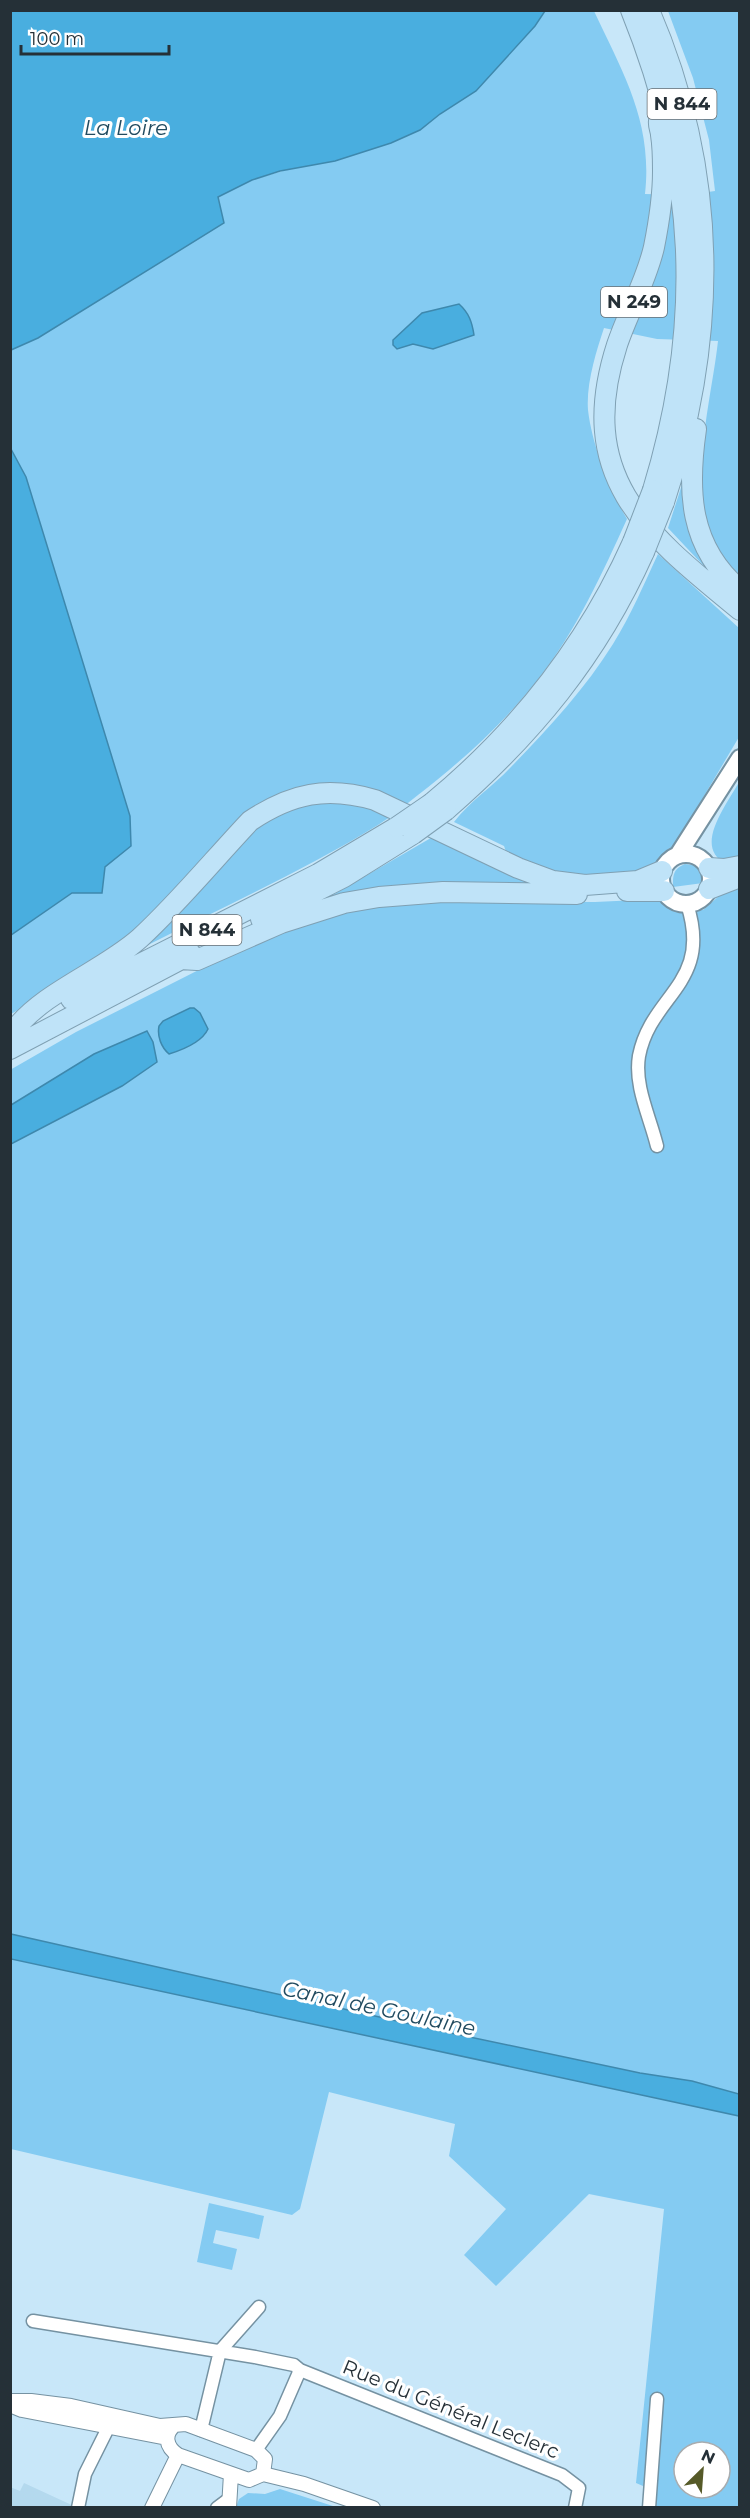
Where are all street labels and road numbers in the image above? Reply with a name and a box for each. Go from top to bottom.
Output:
road number: N 844 [648,89,716,119]
road number: N 249 [601,287,667,317]
road number: N 844 [172,915,242,945]
street label: Rue du Général Leclerc [339,2355,563,2463]

